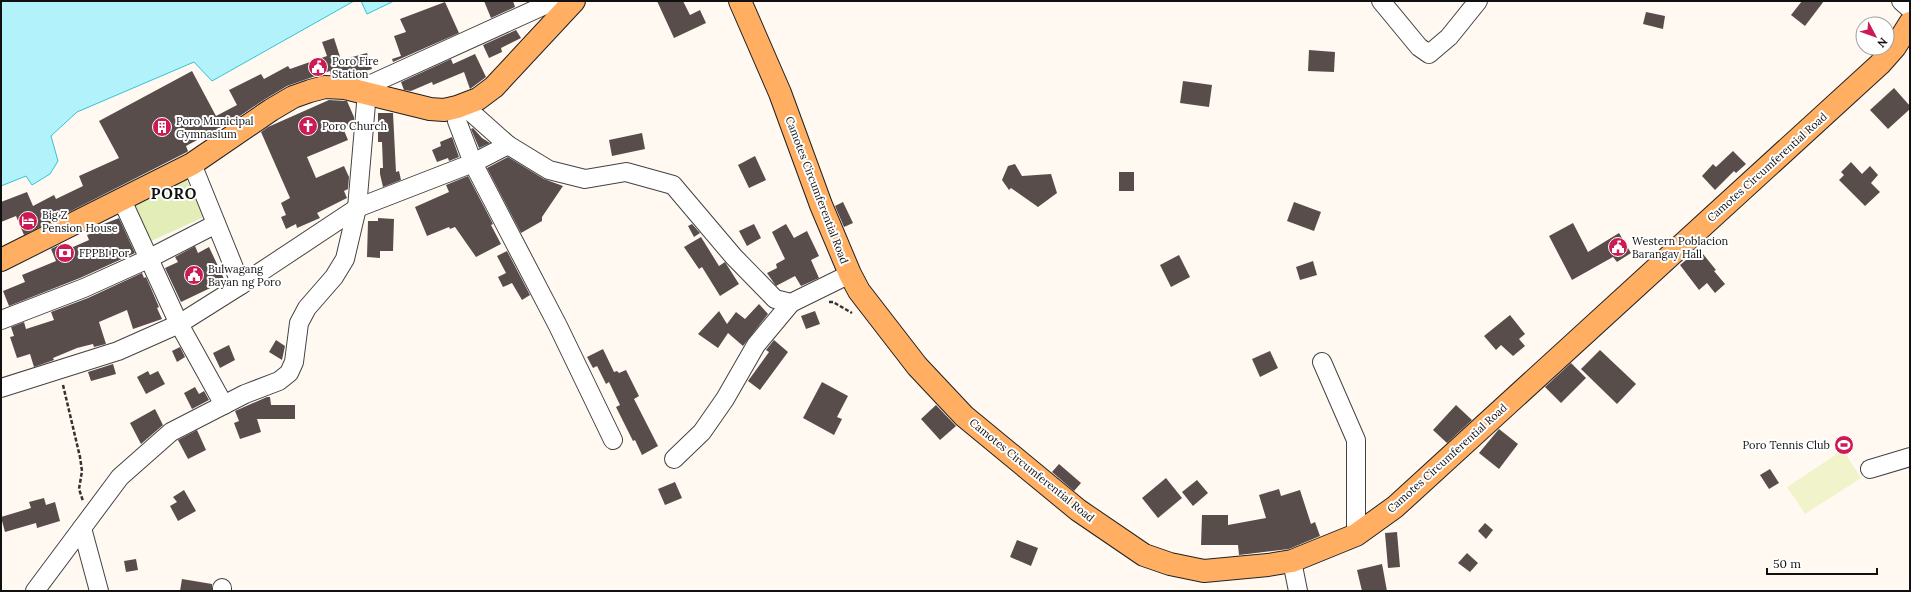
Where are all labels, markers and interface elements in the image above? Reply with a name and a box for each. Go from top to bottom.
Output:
north arrow [1855,16,1895,56]
text: N [1874,35,1891,51]
place label: Poro Fire Station [332,54,379,81]
public building icon: Poro Fire Station [307,56,329,78]
street label: Camotes Circumferential Road [1704,109,1830,225]
place label: Poro Municipal Gymnasium [176,114,254,141]
street label: Camotes Circumferential Road [782,114,852,266]
church icon: Poro Church [297,115,319,137]
building icon: Poro Municipal Gymnasium [151,116,173,138]
place label: Poro Church [322,119,387,133]
district label: PORO [151,184,197,203]
place label: Big Z Pension House [42,208,118,235]
hotel icon: Big Z Pension House [17,210,39,232]
place label: Western Poblacion Barangay Hall [1632,234,1729,261]
public building icon: Western Poblacion Barangay Hall [1607,236,1629,258]
bank icon: FPPBI Por [54,242,76,264]
place label: FPPBI Por [79,246,130,260]
place label: Bulwagang Bayan ng Poro [208,262,281,289]
public building icon: Bulwagang Bayan ng Poro [183,264,205,286]
street label: Camotes Circumferential Road [1384,400,1510,516]
street label: Camotes Circumferential Road [967,415,1098,525]
sports icon: Poro Tennis Club [1833,434,1855,456]
place label: Poro Tennis Club [1742,438,1830,452]
scale bar [1767,550,1877,576]
text: 50 m [1773,556,1801,571]

